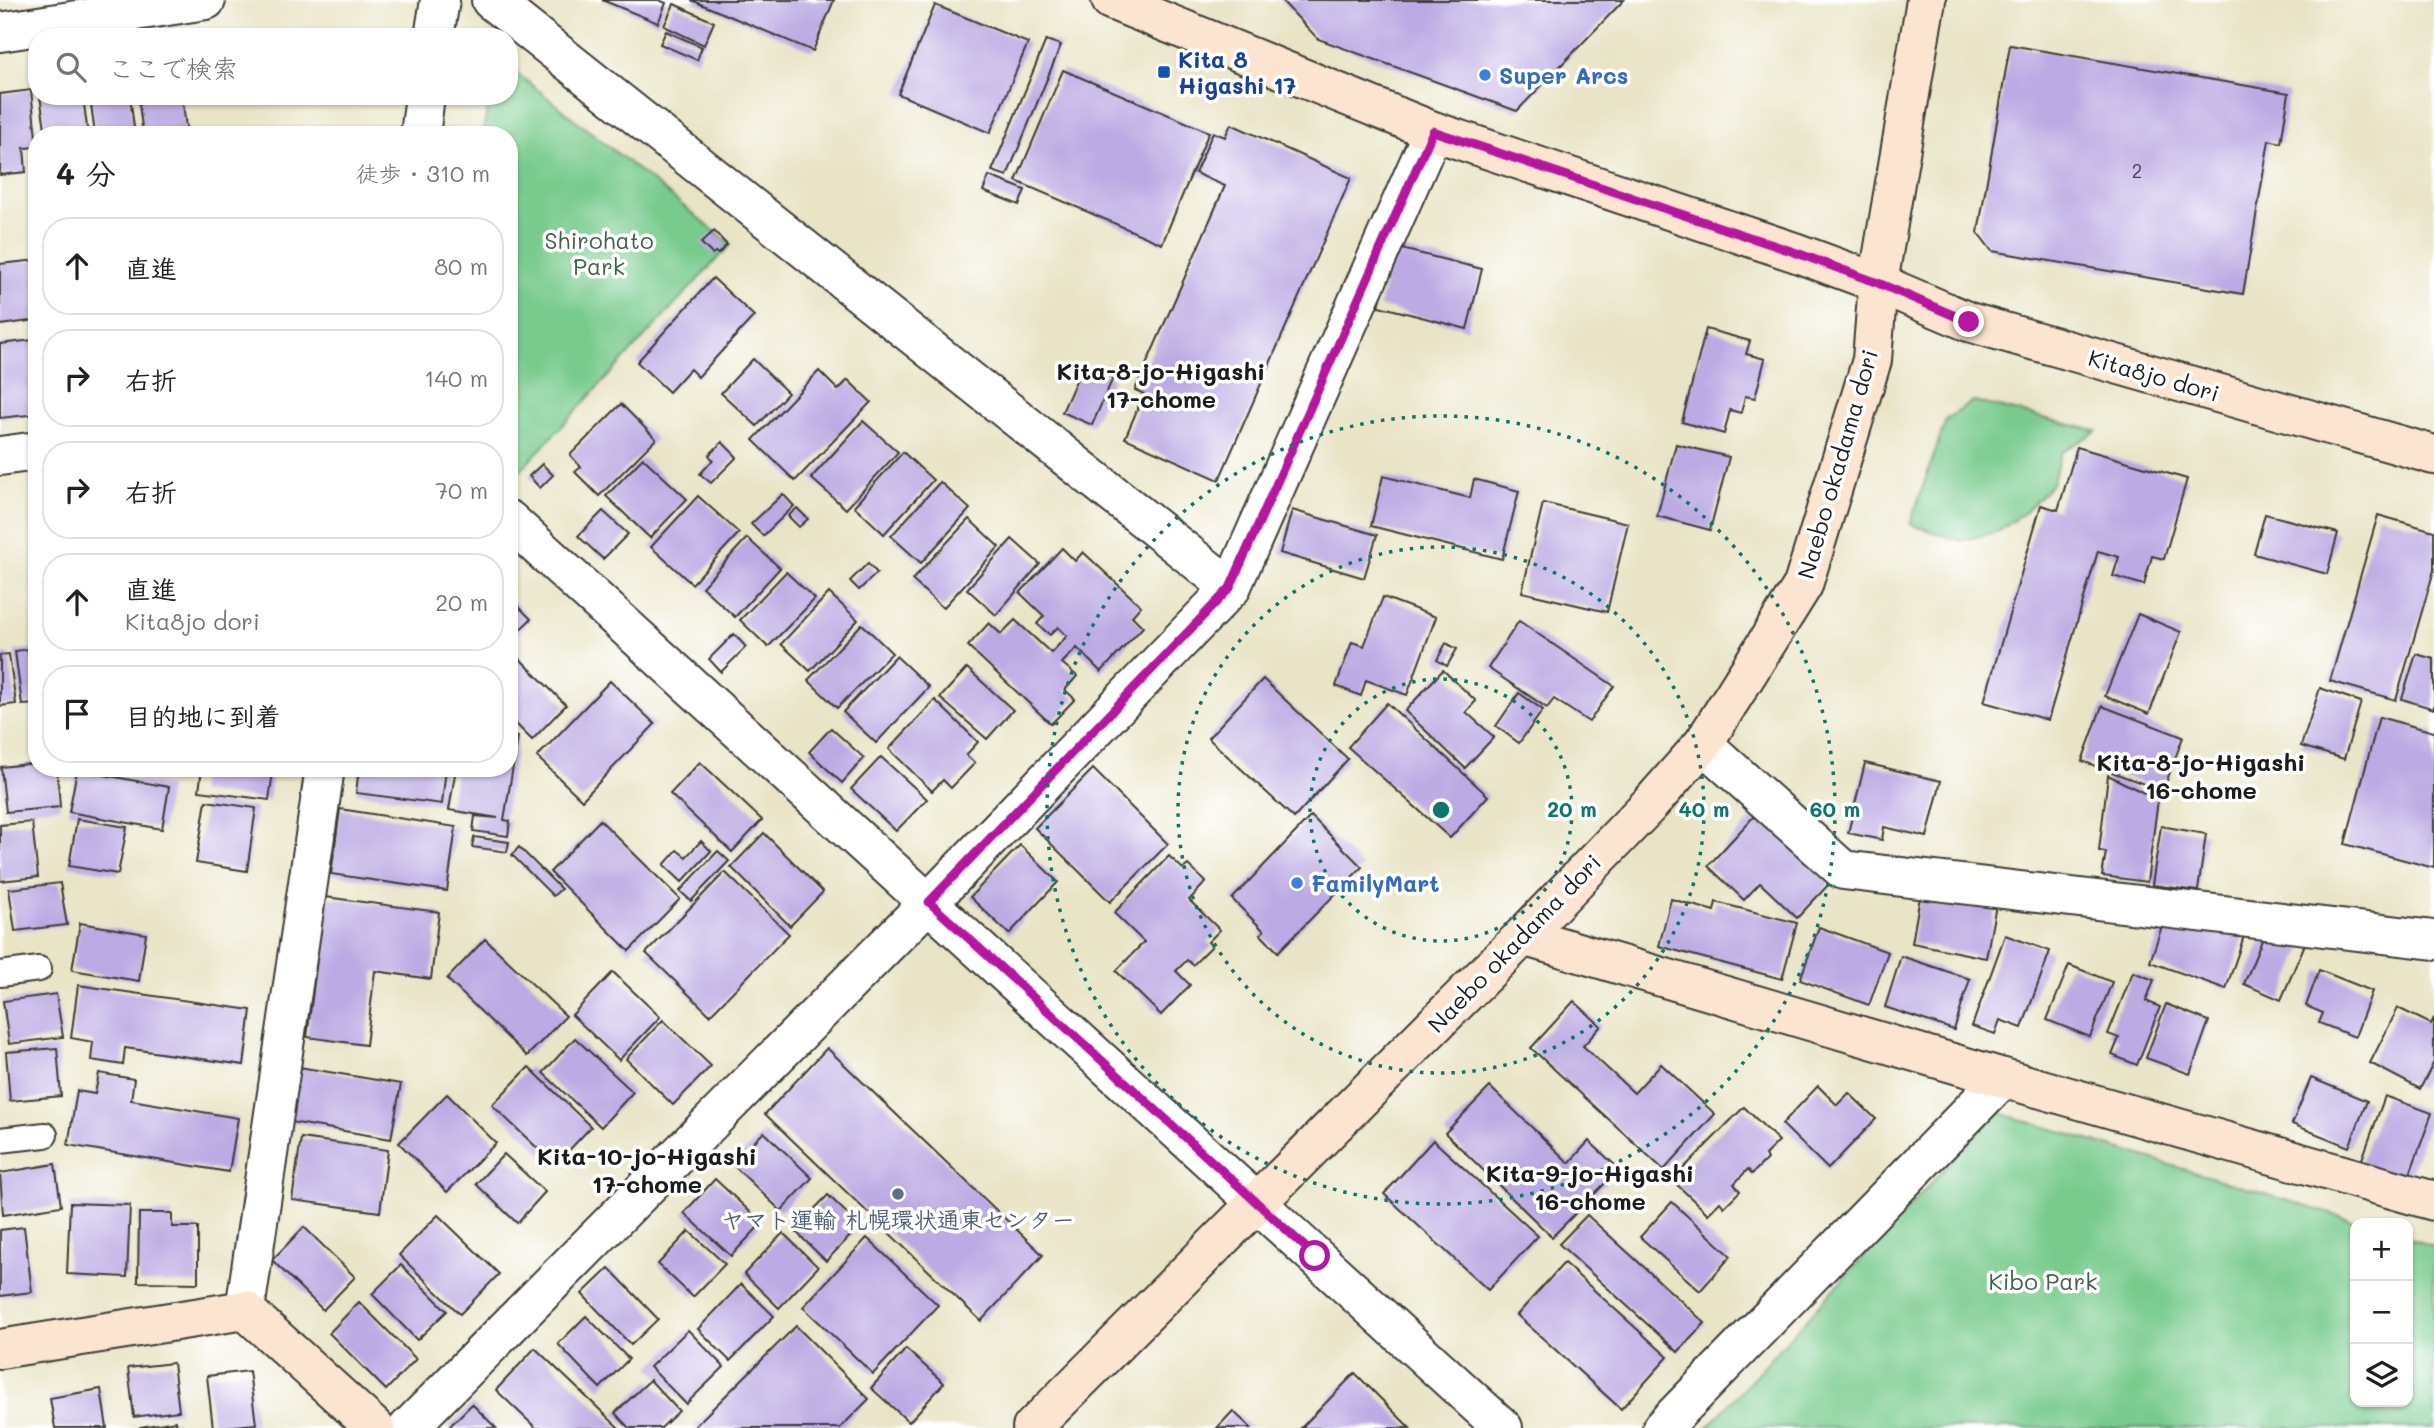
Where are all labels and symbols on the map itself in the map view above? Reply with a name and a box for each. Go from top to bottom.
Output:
place label: Kita 8 Higashi 17 [1178,44,1296,100]
place label: Super Arcs [1499,60,1628,90]
marker: Kita 8 Higashi 17 [1156,64,1172,80]
marker: Super Arcs [1477,67,1493,83]
house number: 2 [2132,158,2142,183]
park label: Shirohato Park [544,225,654,281]
route end [1953,306,1984,337]
street label: Kita8jo dori [2085,342,2223,408]
street label: Naebo okadama dori [1790,346,1884,582]
district label: Kita-8-jo-Higashi 17-chome [1057,355,1265,414]
district label: Kita-8-jo-Higashi 16-chome [2097,746,2305,805]
text: 20 m [1547,795,1597,822]
text: 40 m [1678,795,1730,822]
text: 60 m [1810,795,1860,822]
centre of rings [1429,798,1453,822]
street label: Naebo okadama dori [1421,847,1607,1039]
place label: FamilyMart [1311,868,1440,898]
marker: FamilyMart [1289,875,1305,891]
district label: Kita-10-jo-Higashi 17-chome [537,1140,757,1199]
district label: Kita-9-jo-Higashi 16-chome [1486,1157,1694,1216]
marker: ヤマト運輸 札幌環状通東センター [890,1186,906,1202]
place label: ヤマト運輸 札幌環状通東センター [721,1204,1075,1234]
route start [1299,1240,1330,1271]
park label: Kibo Park [1989,1266,2097,1296]

